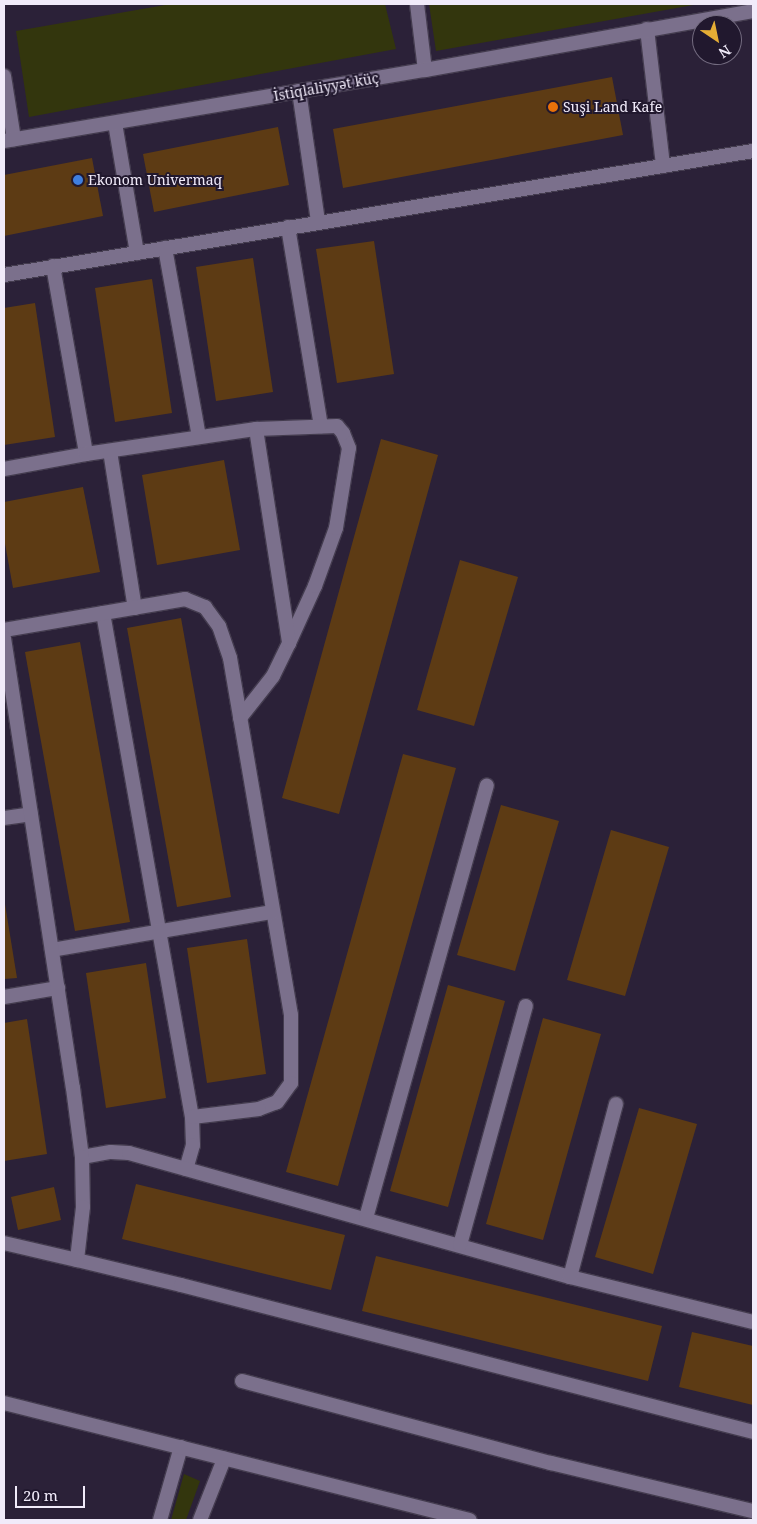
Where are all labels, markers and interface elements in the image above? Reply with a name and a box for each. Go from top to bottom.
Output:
north arrow [692,15,742,65]
text: N [715,41,735,63]
street label: İstiqlaliyyət küç [272,69,380,105]
place label: Suşi Land Kafe [563,99,662,115]
marker: Suşi Land Kafe [547,101,559,113]
place label: Ekonom Univermaq [88,172,222,188]
marker: Ekonom Univermaq [72,174,84,186]
scale bar [18,1476,88,1508]
text: 20 m [23,1485,58,1505]

